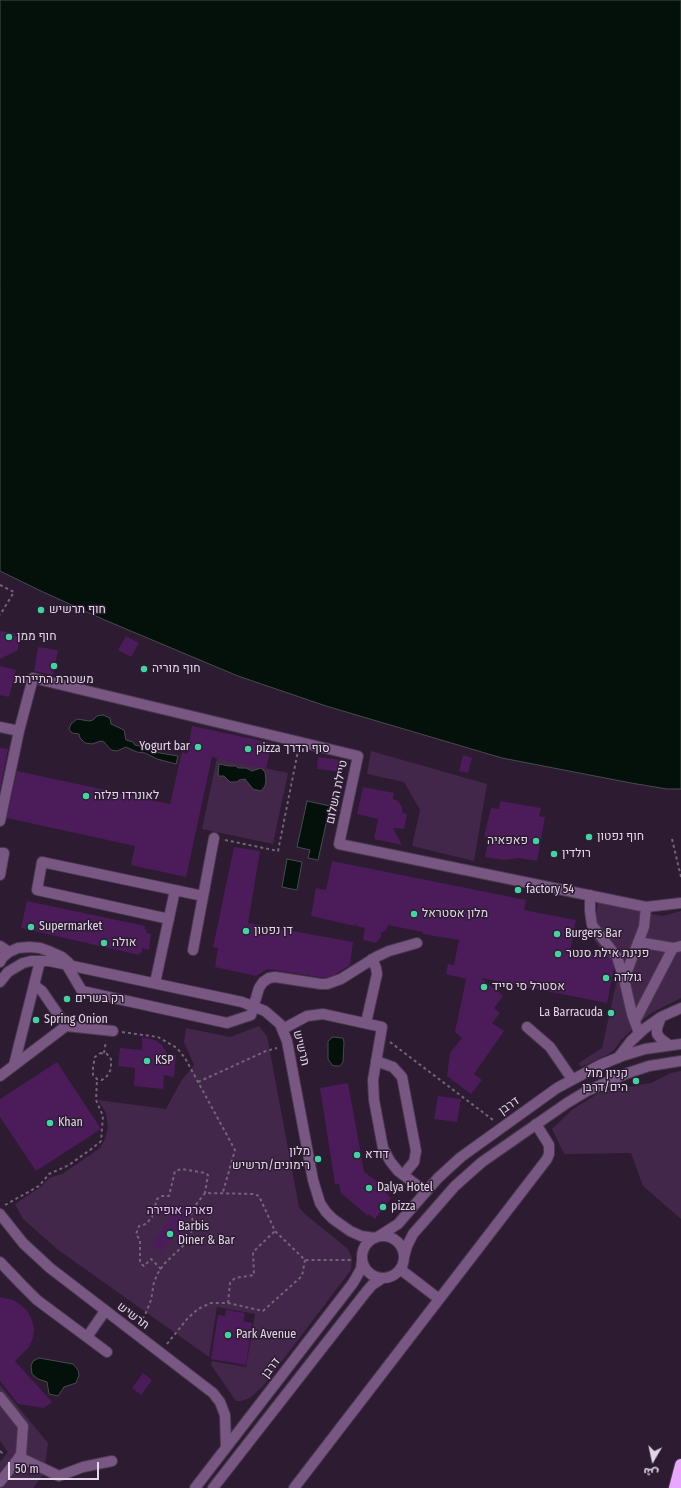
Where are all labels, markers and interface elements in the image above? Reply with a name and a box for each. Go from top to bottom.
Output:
place label: חוף תרשיש [49,603,106,617]
marker: חוף תרשיש [36,605,46,615]
place label: חוף ממן [17,630,56,644]
marker: חוף ממן [4,632,14,642]
marker: משטרת התיירות [49,661,59,671]
place label: חוף מוריה [152,662,200,676]
marker: חוף מוריה [139,664,149,674]
place label: משטרת התיירות [14,673,94,687]
place label: Yogurt bar [139,740,190,754]
marker: Yogurt bar [193,742,203,752]
place label: pizza סוף הדרך [256,742,330,756]
marker: pizza סוף הדרך [243,744,253,754]
street label: טיילת השלום [323,759,351,825]
place label: לאונרדו פלזה [94,789,159,803]
marker: לאונרדו פלזה [81,791,91,801]
place label: חוף נפטון [597,830,644,844]
marker: חוף נפטון [584,832,594,842]
place label: פאפאיה [487,834,528,848]
marker: פאפאיה [531,836,541,846]
place label: רולדין [562,847,591,861]
marker: רולדין [549,849,559,859]
place label: factory 54 [526,883,574,897]
marker: factory 54 [513,885,523,895]
place label: מלון אסטראל [422,907,488,921]
marker: מלון אסטראל [409,909,419,919]
place label: Supermarket [39,920,102,934]
marker: Supermarket [26,922,36,932]
place label: דן נפטון [254,924,293,938]
marker: דן נפטון [241,926,251,936]
place label: Burgers Bar [565,927,622,941]
marker: Burgers Bar [552,929,562,939]
place label: אולה [112,936,136,950]
marker: אולה [99,938,109,948]
place label: פנינת אילת סנטר [566,947,649,961]
marker: פנינת אילת סנטר [553,949,563,959]
place label: גולדה [614,971,642,985]
marker: גולדה [601,973,611,983]
place label: אסטרל סי סייד [492,980,565,994]
marker: אסטרל סי סייד [479,982,489,992]
place label: רק בשרים [75,992,124,1006]
marker: רק בשרים [62,994,72,1004]
place label: La Barracuda [539,1006,603,1020]
marker: La Barracuda [606,1008,616,1018]
place label: Spring Onion [44,1013,108,1027]
marker: Spring Onion [31,1015,41,1025]
street label: תרשיש [290,1029,312,1067]
place label: KSP [155,1054,173,1068]
marker: KSP [142,1056,152,1066]
place label: קניון מול הים/דרבן [582,1067,628,1095]
marker: קניון מול הים/דרבן [631,1076,641,1086]
street label: דרבן [496,1094,522,1118]
place label: Khan [58,1116,83,1130]
marker: Khan [45,1118,55,1128]
place label: מלון רימונים/תרשיש [232,1145,310,1173]
place label: דודא [365,1148,389,1162]
marker: דודא [352,1150,362,1160]
marker: מלון רימונים/תרשיש [313,1154,323,1164]
place label: Dalya Hotel [377,1181,433,1195]
marker: Dalya Hotel [364,1183,374,1193]
place label: pizza [391,1200,416,1214]
marker: pizza [378,1202,388,1212]
park label: פארק אופירה [147,1204,213,1218]
place label: Barbis Diner & Bar [178,1220,235,1248]
marker: Barbis Diner & Bar [165,1229,175,1239]
street label: תרשיש [114,1299,152,1333]
place label: Park Avenue [236,1328,296,1342]
marker: Park Avenue [223,1330,233,1340]
street label: דרבן [259,1355,283,1381]
north arrow [633,1440,673,1480]
scale bar [10,1454,101,1480]
text: 50 m [15,1462,39,1476]
text: ش [643,1465,660,1480]

